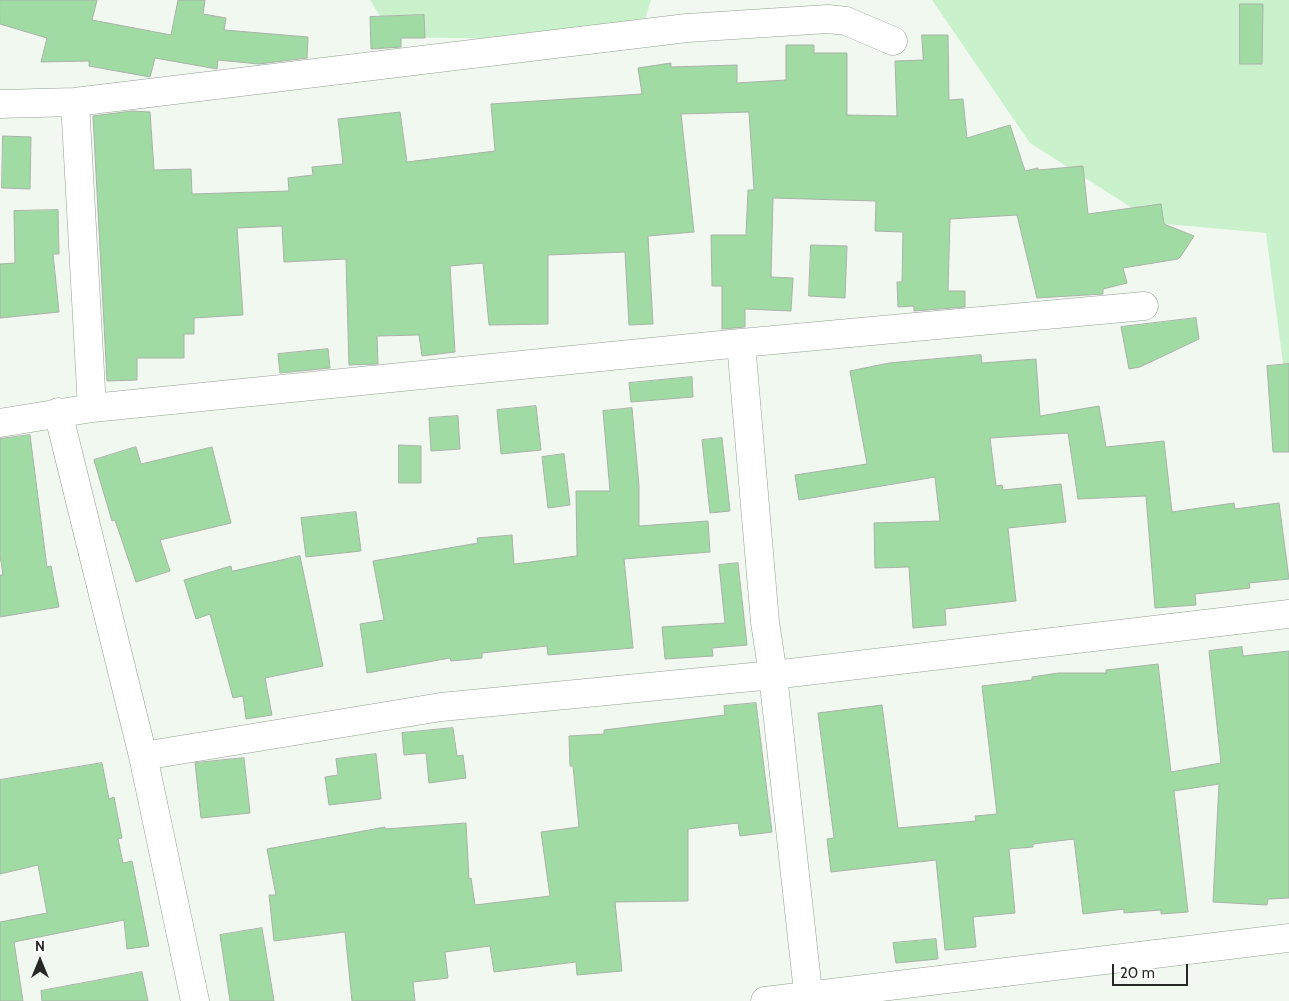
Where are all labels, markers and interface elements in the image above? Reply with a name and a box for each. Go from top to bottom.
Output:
north arrow [15,936,65,986]
text: N [35,937,45,955]
scale bar [1114,954,1190,986]
text: 20 m [1120,964,1155,982]

